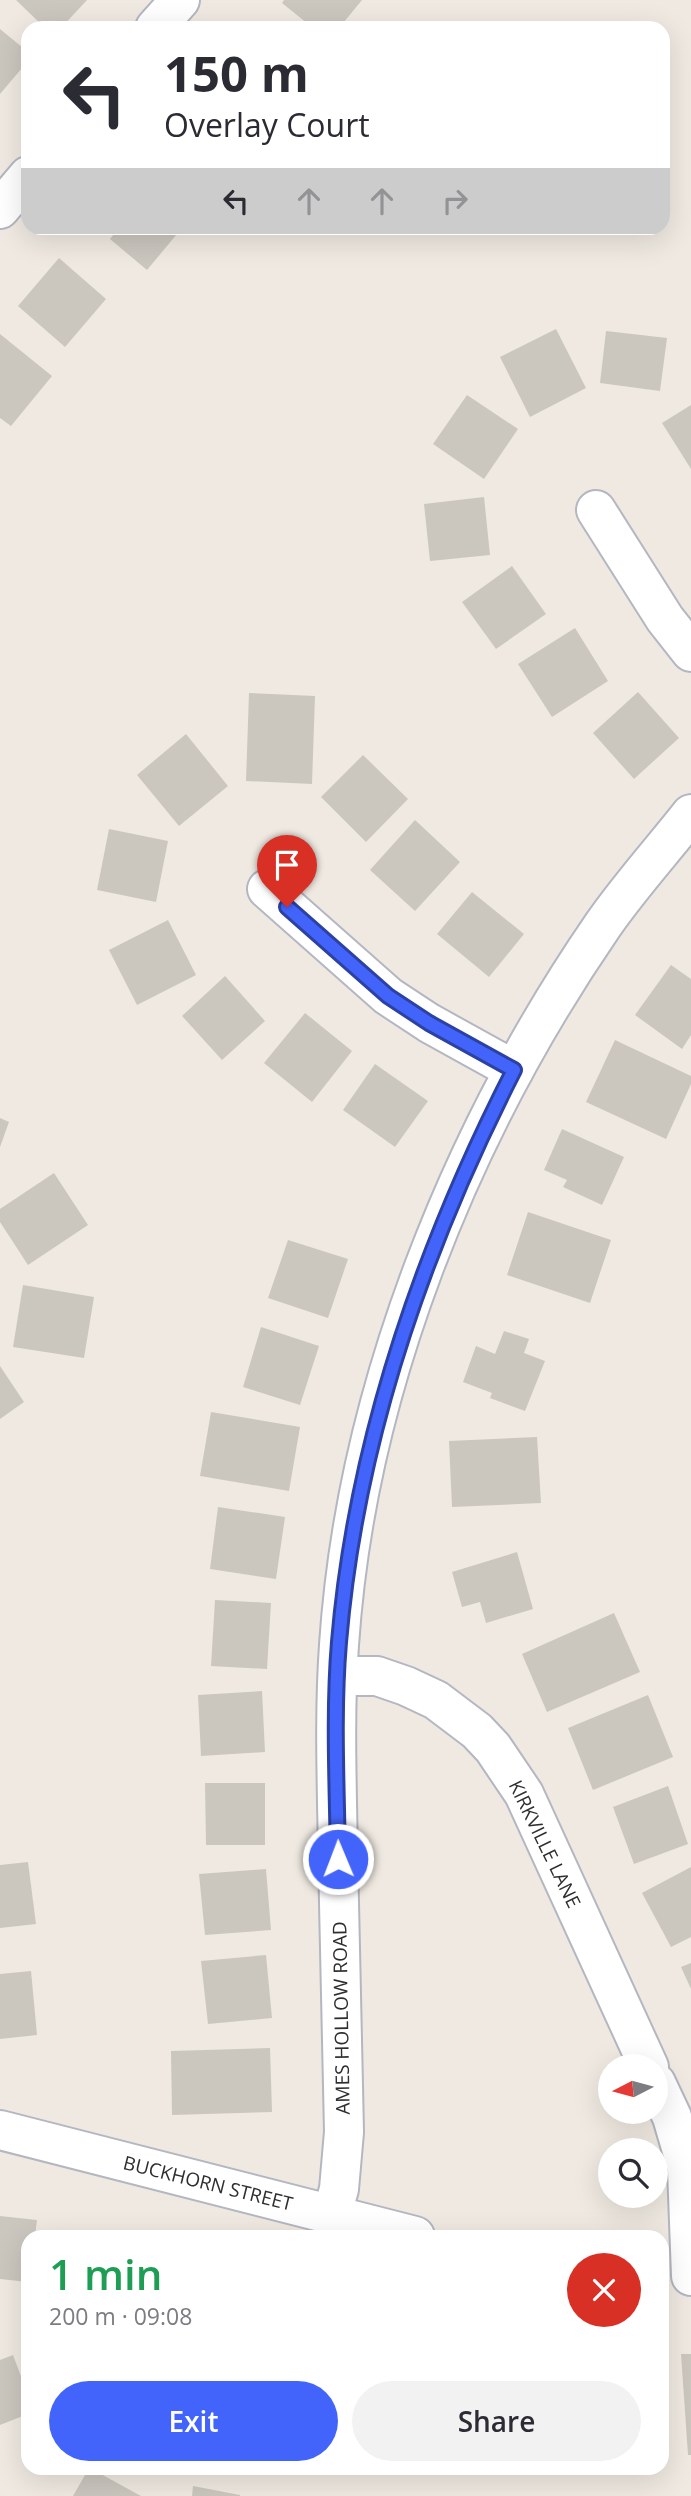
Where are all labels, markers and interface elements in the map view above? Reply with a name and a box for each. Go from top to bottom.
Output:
text: 150 m [164,40,309,106]
icon: left [49,49,140,140]
text: Overlay Court [164,103,370,146]
icon: left [217,182,255,220]
icon: ahead [290,182,328,220]
icon: ahead [363,182,401,220]
icon: right [436,182,474,220]
pin [257,835,317,907]
icon: arrive [268,846,306,884]
street label: KIRKVILLE LANE [503,1776,587,1912]
position arrow [301,1822,375,1896]
street label: AMES HOLLOW ROAD [326,1921,356,2115]
north arrow [598,2054,668,2124]
map controls [598,2054,668,2208]
button: search [598,2138,668,2208]
street label: BUCKHORN STREET [121,2149,296,2217]
text: 1 min [49,2245,162,2302]
button: close [567,2253,641,2327]
text: 200 m · 09:08 [49,2300,192,2332]
button: Exit [49,2381,338,2461]
button: Share [352,2381,641,2461]

